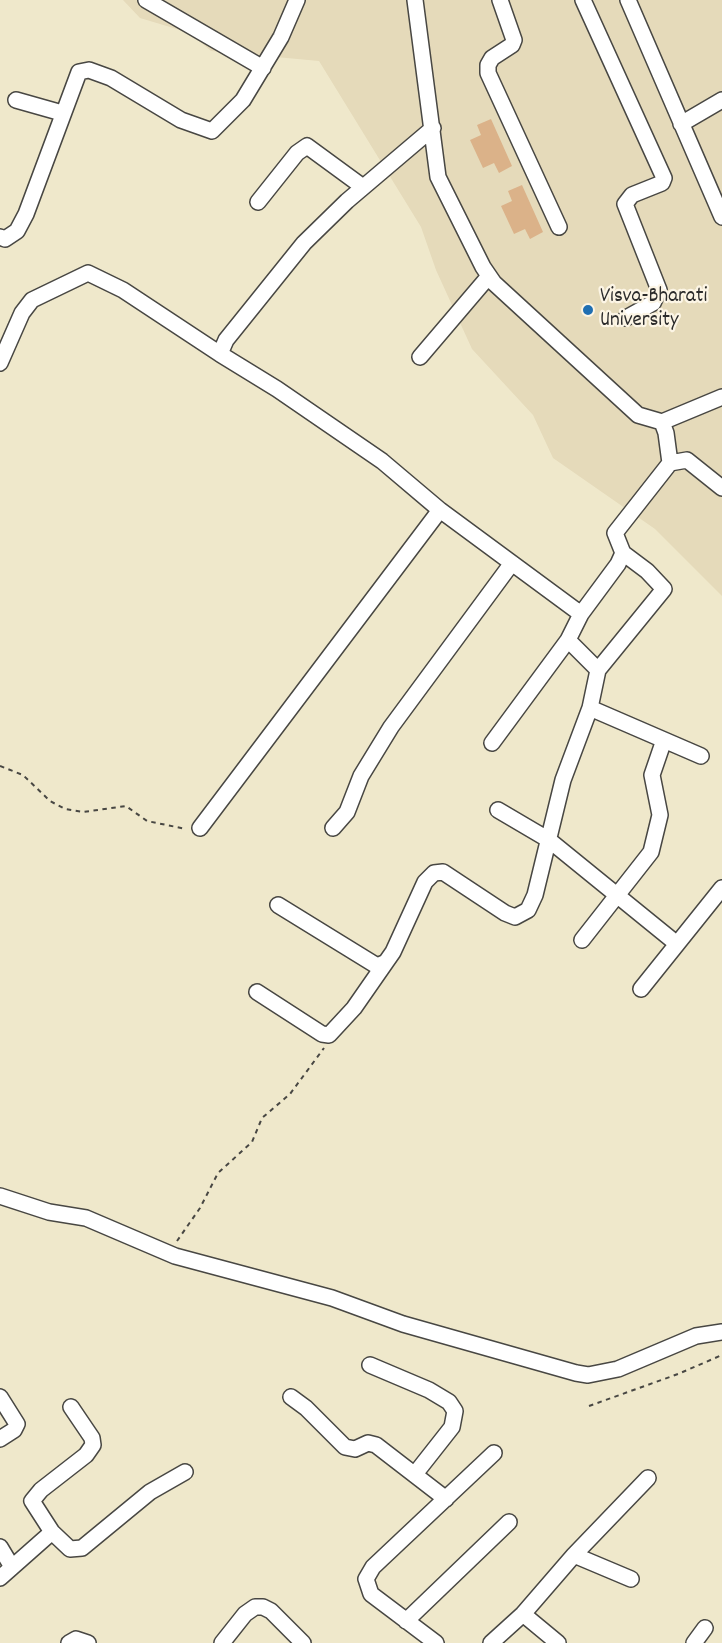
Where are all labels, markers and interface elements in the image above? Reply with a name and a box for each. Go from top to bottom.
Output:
place label: Visva-Bharati University [600,285,707,335]
marker: Visva-Bharati University [581,303,595,317]

